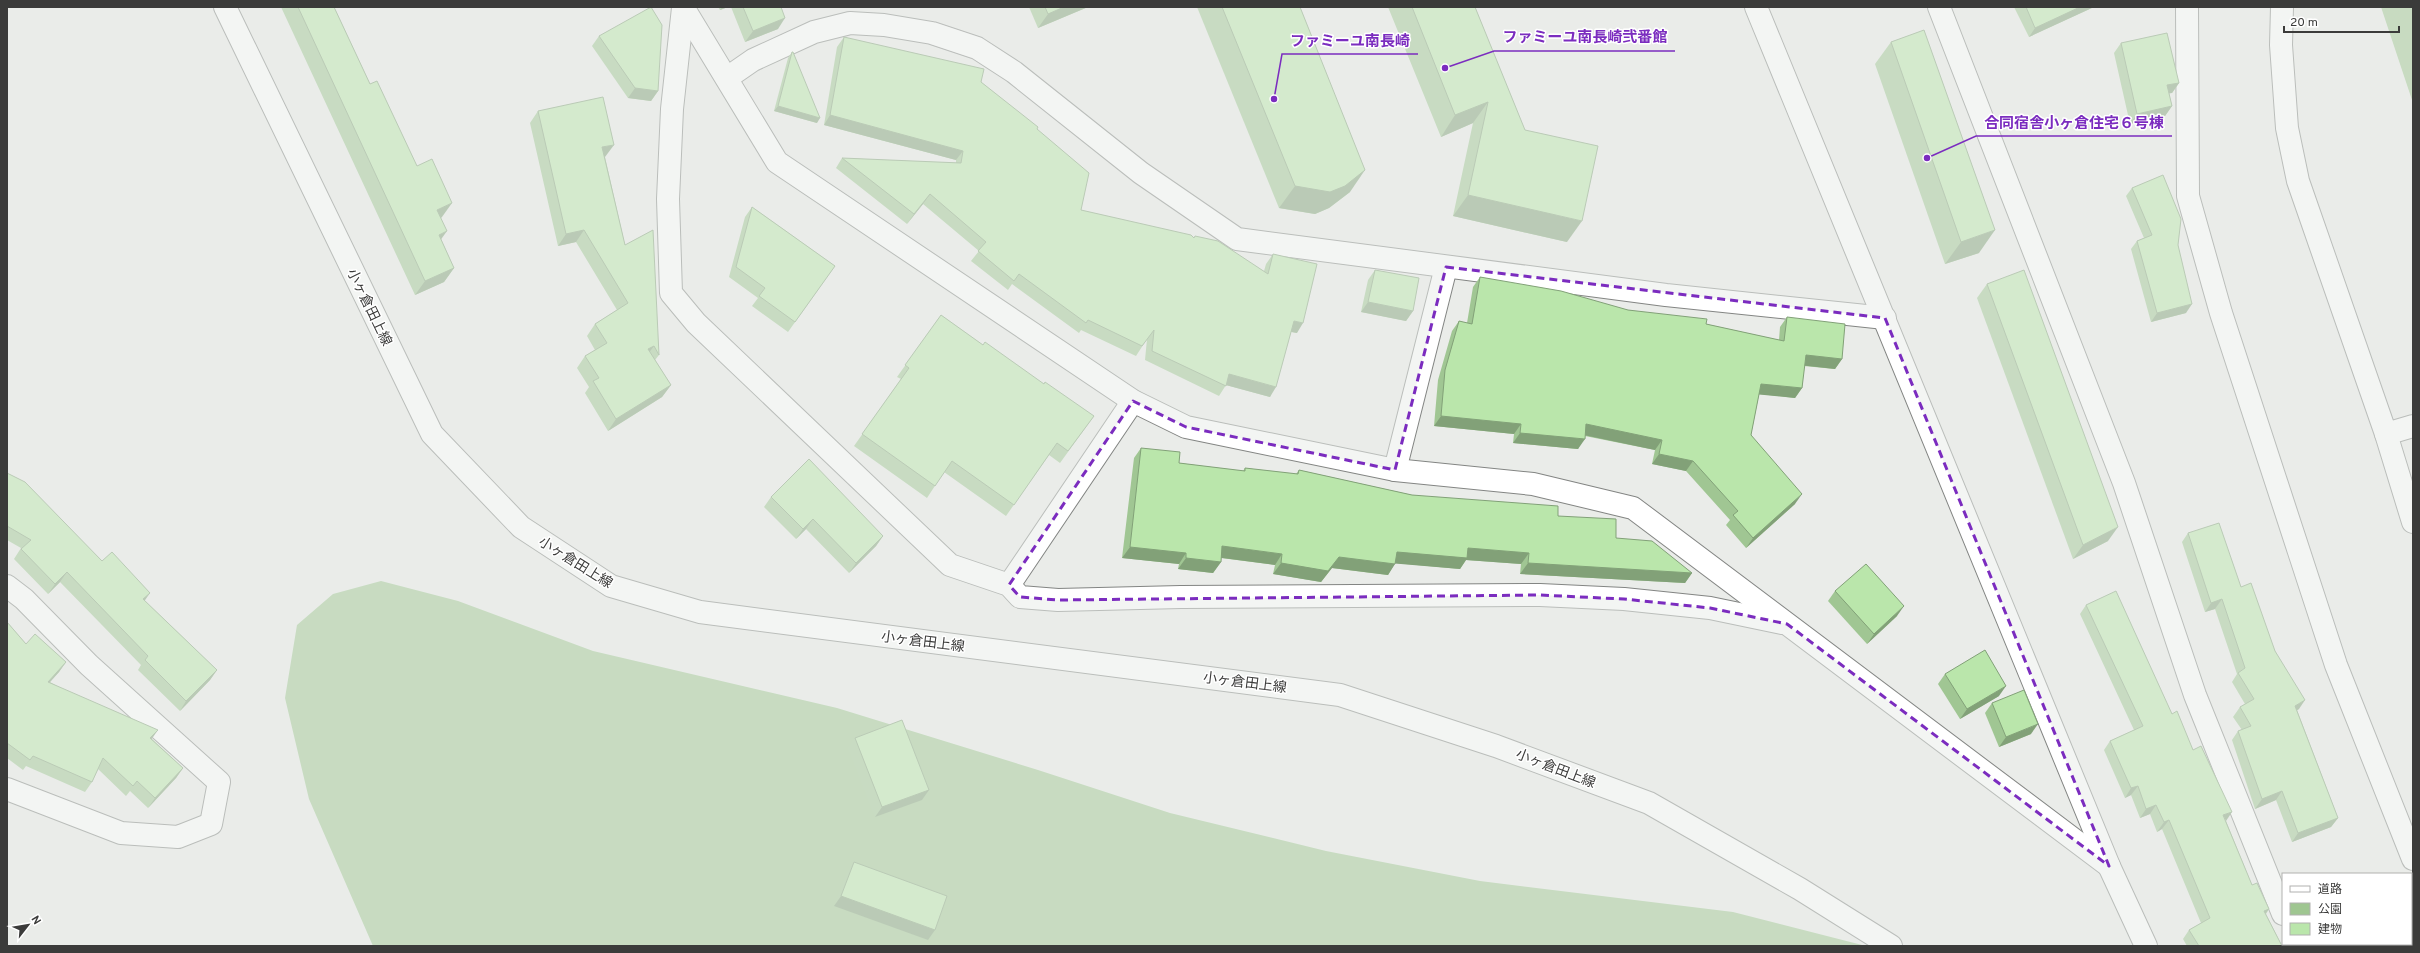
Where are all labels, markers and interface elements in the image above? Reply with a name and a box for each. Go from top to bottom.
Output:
scale bar [2284,8,2399,34]
text: 20 m [2290,15,2318,31]
callout: ファミーユ南長崎弐番館 [1494,24,1675,51]
callout: ファミーユ南長崎 [1282,27,1418,54]
text: ファミーユ南長崎弐番館 [1502,29,1668,48]
text: ファミーユ南長崎 [1290,33,1410,52]
callout: 合同宿舎小ヶ倉住宅６号棟 [1976,109,2172,136]
text: 合同宿舎小ヶ倉住宅６号棟 [1984,114,2164,134]
street label: 小ヶ倉田上線 [343,266,395,349]
street label: 小ヶ倉田上線 [535,534,615,593]
street label: 小ヶ倉田上線 [880,629,966,656]
street label: 小ヶ倉田上線 [1202,670,1288,697]
street label: 小ヶ倉田上線 [1513,746,1598,792]
legend [2282,873,2412,945]
text: 道路 [2318,882,2342,898]
text: 公園 [2318,902,2342,918]
north arrow [8,905,48,945]
text: N [28,913,44,927]
text: 建物 [2318,922,2342,938]

